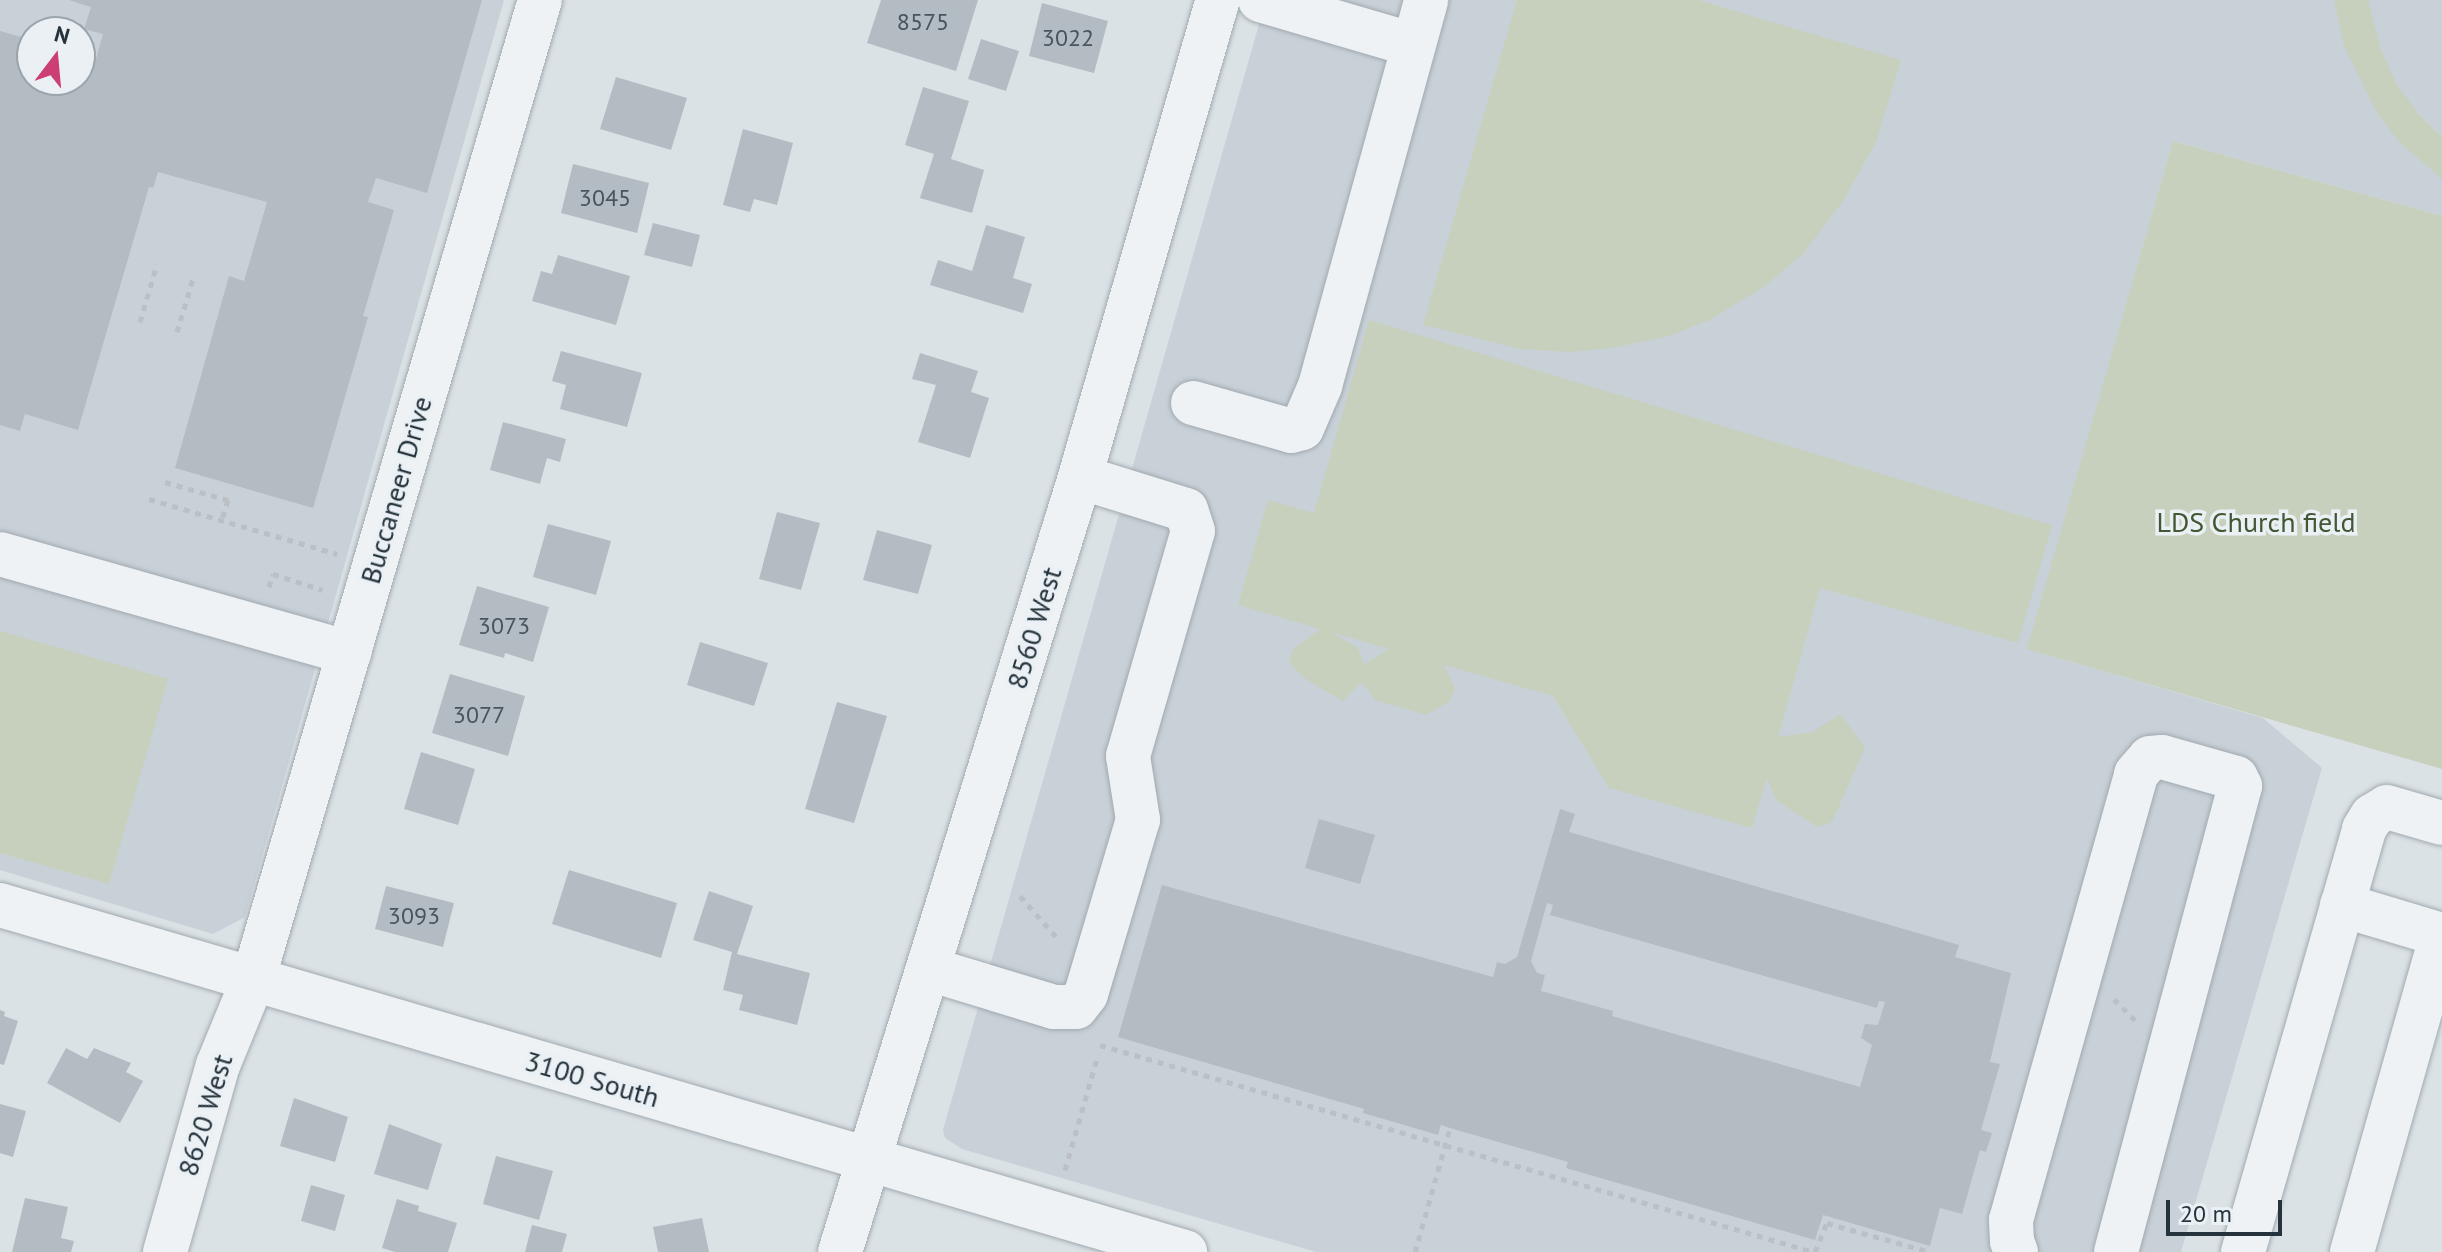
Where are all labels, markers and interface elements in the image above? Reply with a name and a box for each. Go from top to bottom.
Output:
house number: 8575 [897,8,949,36]
north arrow [16,16,96,96]
text: N [51,19,73,50]
house number: 3022 [1042,24,1094,52]
house number: 3045 [579,184,631,212]
street label: Buccaneer Drive [353,393,439,587]
park label: LDS Church field [2156,505,2356,539]
street label: 8560 West [1000,563,1068,693]
house number: 3073 [478,612,530,640]
house number: 3077 [453,701,505,729]
house number: 3093 [388,902,440,930]
street label: 3100 South [521,1044,663,1114]
street label: 8620 West [171,1050,239,1180]
scale bar [2170,1184,2286,1234]
text: 20 m [2180,1198,2232,1229]

